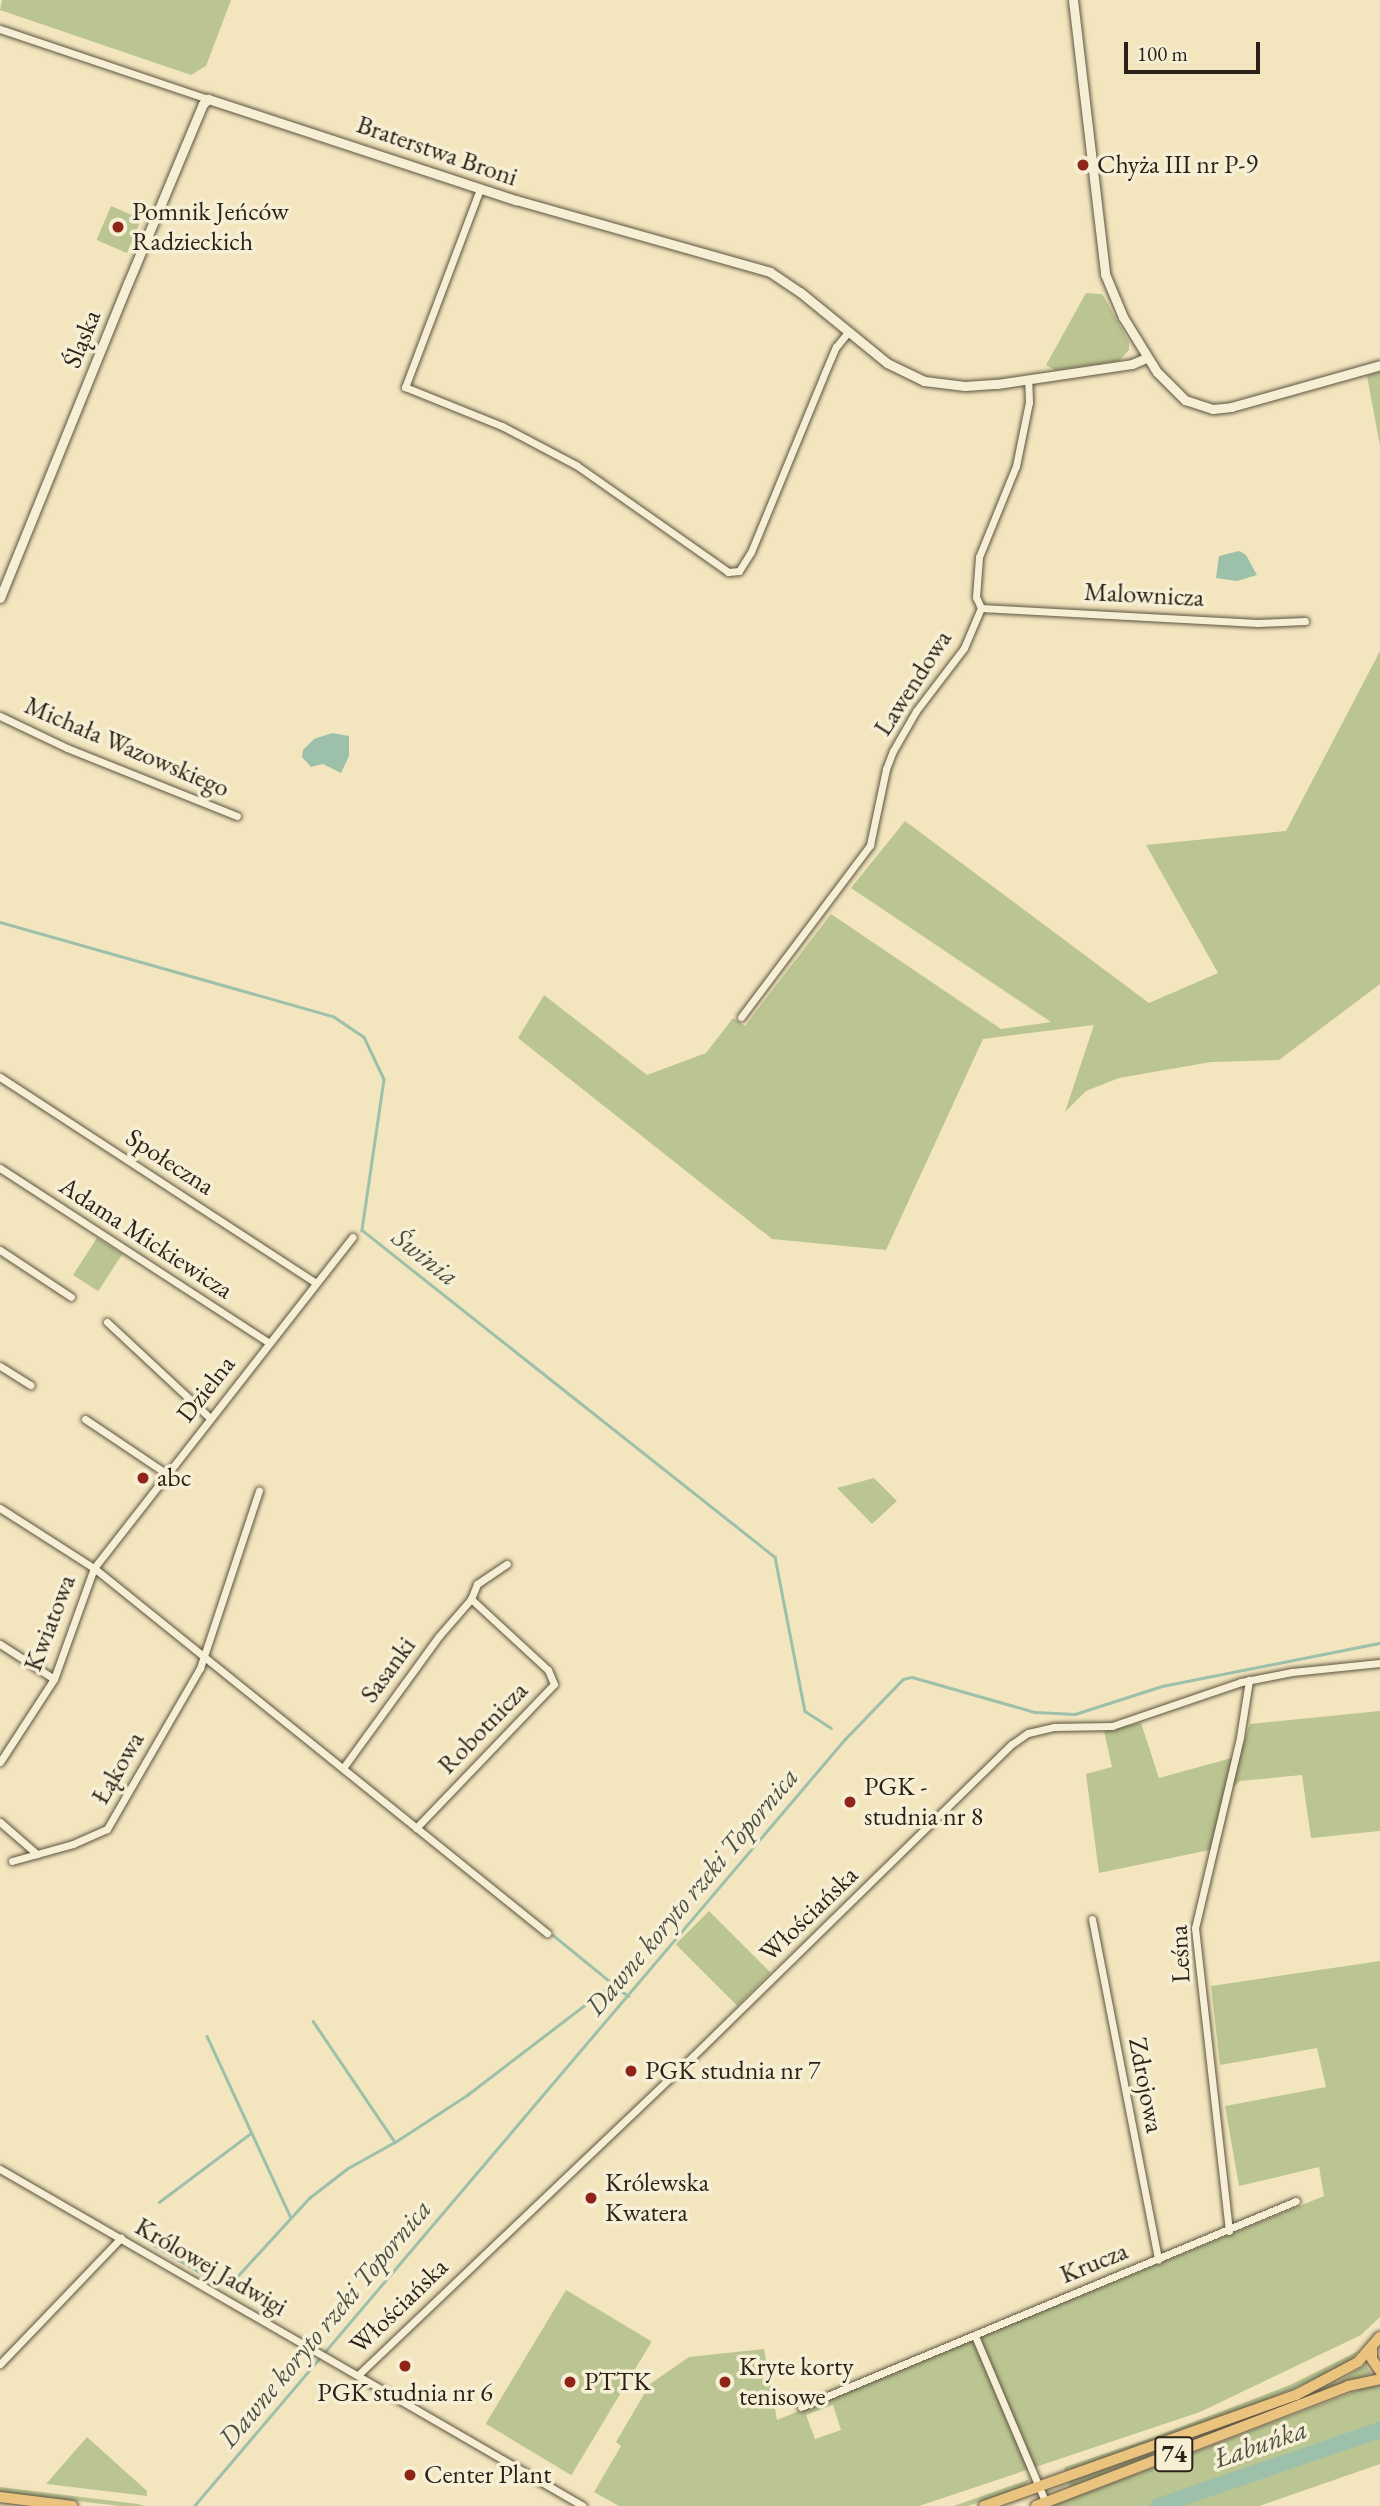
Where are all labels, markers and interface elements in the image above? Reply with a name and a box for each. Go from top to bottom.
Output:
scale bar [1128,28,1264,72]
text: 100 m [1137,40,1188,67]
street label: Braterstwa Broni [353,109,521,193]
place label: Chyża III nr P-9 [1097,149,1258,181]
marker: Chyża III nr P-9 [1075,157,1091,173]
place label: Pomnik Jeńców Radzieckich [132,196,289,258]
marker: Pomnik Jeńców Radzieckich [110,219,126,235]
street label: Śląska [56,305,108,373]
street label: Malownicza [1083,576,1205,614]
street label: Lawendowa [867,624,959,742]
street label: Michała Wazowskiego [20,690,234,804]
street label: Społeczna [120,1122,220,1202]
street label: Adama Mickiewicza [53,1170,239,1306]
water label: Świnia [386,1220,466,1292]
street label: Dzielna [170,1349,242,1429]
place label: abc [157,1462,191,1494]
marker: abc [135,1470,151,1486]
street label: Kwiatowa [17,1570,83,1676]
street label: Sasanki [354,1631,422,1709]
street label: Robotnicza [431,1675,535,1781]
street label: Łąkowa [85,1726,151,1810]
water label: Dawne koryto rzeki Topornica [577,1760,805,2022]
place label: PGK - studnia nr 8 [864,1771,983,1832]
marker: PGK - studnia nr 8 [842,1794,858,1810]
street label: Włościańska [753,1860,865,1968]
street label: Leśna [1163,1924,1197,1984]
street label: Zdrojowa [1121,2035,1171,2135]
place label: PGK studnia nr 7 [645,2055,820,2087]
marker: PGK studnia nr 7 [623,2063,639,2079]
place label: Królewska Kwatera [605,2167,709,2228]
marker: Królewska Kwatera [583,2190,599,2206]
water label: Dawne koryto rzeki Topornica [210,2192,438,2454]
street label: Królowej Jadwigi [130,2211,292,2323]
street label: Krucza [1056,2235,1132,2291]
street label: Włościańska [343,2252,455,2360]
place label: Kryte korty tenisowe [739,2351,854,2412]
marker: PGK studnia nr 6 [397,2358,413,2374]
place label: PTTK [584,2366,651,2398]
marker: PTTK [562,2374,578,2390]
marker: Kryte korty tenisowe [717,2374,733,2390]
place label: PGK studnia nr 6 [317,2377,493,2409]
water label: Łabuńka [1209,2411,1311,2475]
road number: 74 [1153,2434,1195,2474]
place label: Center Plant [424,2459,551,2491]
marker: Center Plant [402,2467,418,2483]

